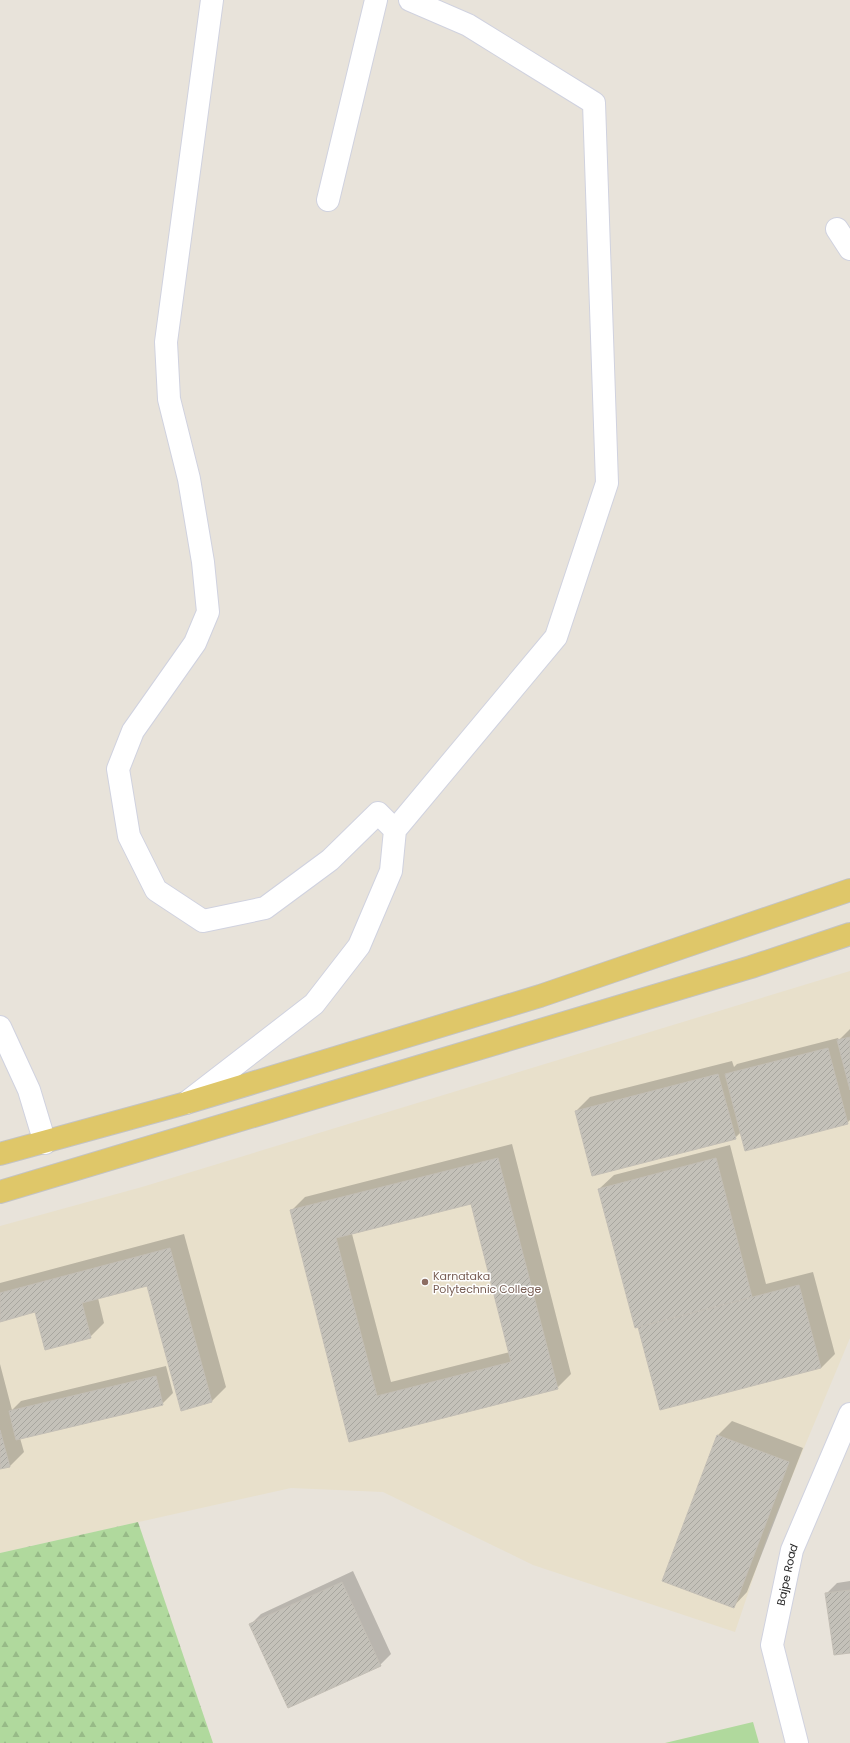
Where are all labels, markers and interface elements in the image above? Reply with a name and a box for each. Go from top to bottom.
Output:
place label: Karnataka Polytechnic College [433,1268,541,1297]
marker: Karnataka Polytechnic College [420,1277,430,1287]
street label: Bajpe Road [773,1541,802,1607]

